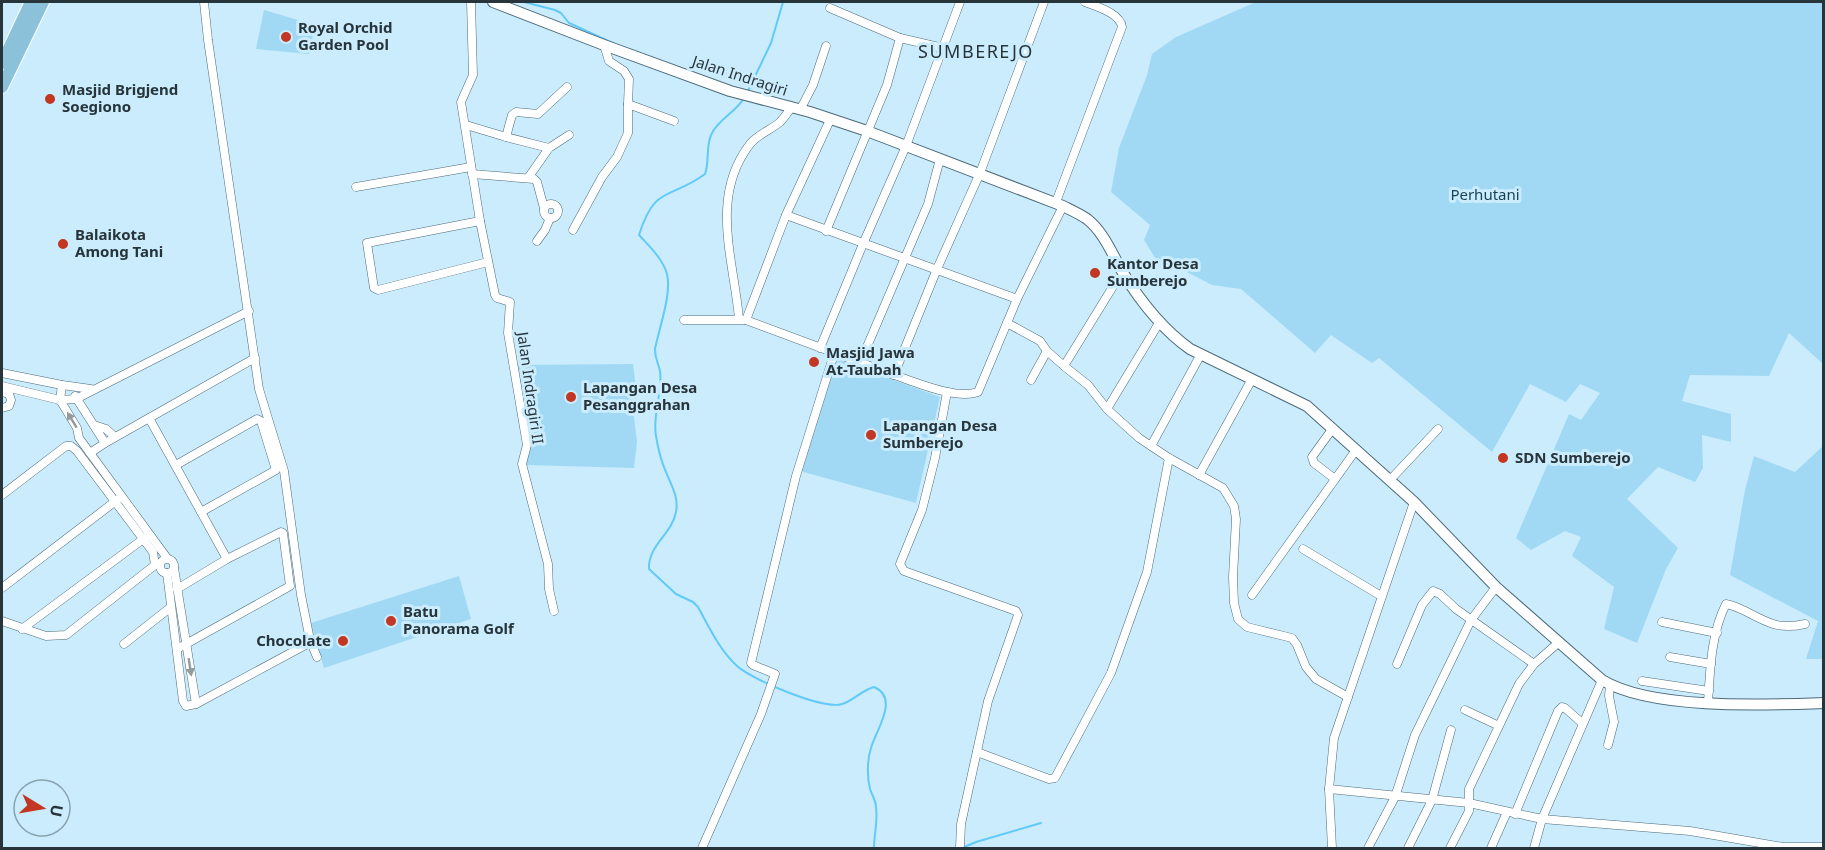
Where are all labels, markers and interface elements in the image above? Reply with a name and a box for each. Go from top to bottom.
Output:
place label: Royal Orchid Garden Pool [298,17,393,54]
marker: Royal Orchid Garden Pool [279,30,293,44]
district label: SUMBEREJO [918,39,1034,63]
street label: Jalan Indragiri [688,50,790,100]
place label: Masjid Brigjend Soegiono [62,79,178,116]
marker: Masjid Brigjend Soegiono [43,92,57,106]
park label: Perhutani [1450,184,1520,204]
place label: Balaikota Among Tani [75,224,163,261]
marker: Balaikota Among Tani [56,237,70,251]
place label: Kantor Desa Sumberejo [1107,253,1199,290]
marker: Kantor Desa Sumberejo [1088,266,1102,280]
street label: Jalan Indragiri II [513,328,549,445]
place label: Masjid Jawa At-Taubah [826,342,915,379]
marker: Masjid Jawa At-Taubah [807,355,821,369]
place label: Lapangan Desa Pesanggrahan [583,377,697,414]
marker: Lapangan Desa Pesanggrahan [564,390,578,404]
one-way arrow [67,411,77,428]
place label: Lapangan Desa Sumberejo [883,415,997,452]
marker: Lapangan Desa Sumberejo [864,428,878,442]
place label: SDN Sumberejo [1515,447,1631,467]
marker: SDN Sumberejo [1496,451,1510,465]
place label: Batu Panorama Golf [403,601,515,638]
marker: Batu Panorama Golf [384,614,398,628]
place label: Chocolate [256,630,331,650]
marker: Chocolate [336,634,350,648]
one-way arrow [186,658,195,677]
north arrow [12,778,72,838]
text: U [45,803,69,819]

